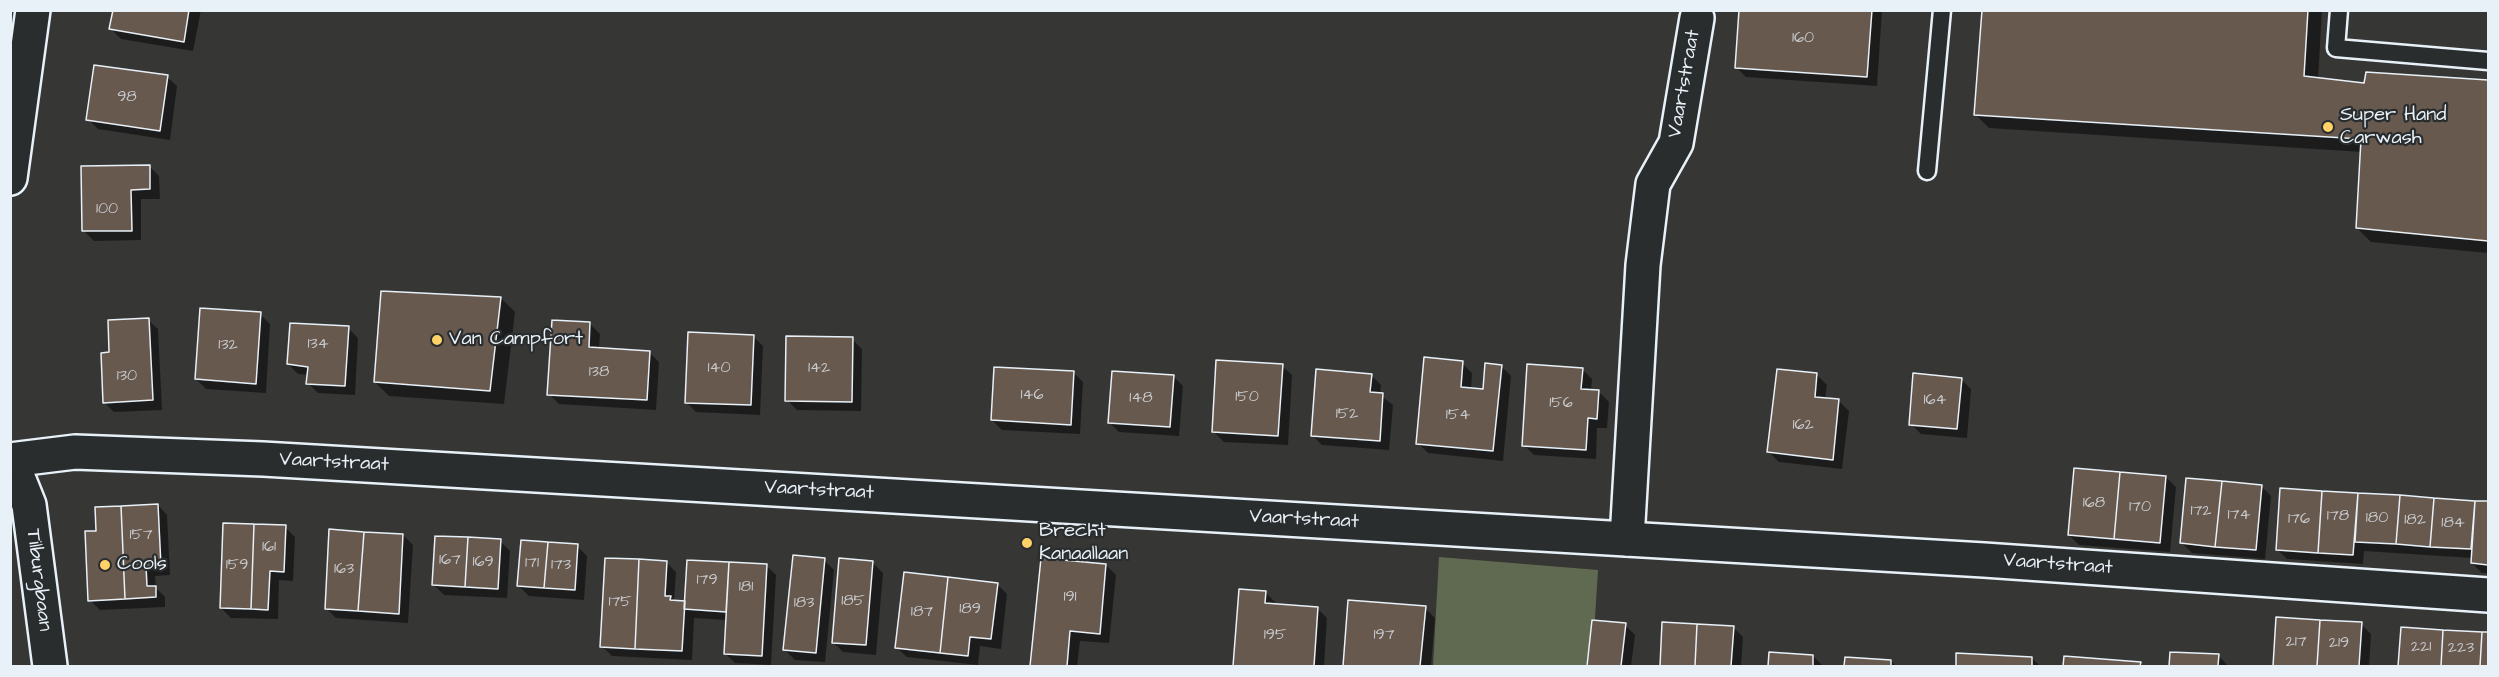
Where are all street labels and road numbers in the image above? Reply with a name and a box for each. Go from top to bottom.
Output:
street label: Vaartstraat [1664,28,1706,140]
street label: Vaartstraat [279,448,389,478]
street label: Vaartstraat [764,476,874,506]
street label: Vaartstraat [1249,505,1359,535]
street label: Tilburgbaan [20,527,56,633]
street label: Vaartstraat [2002,549,2114,581]

